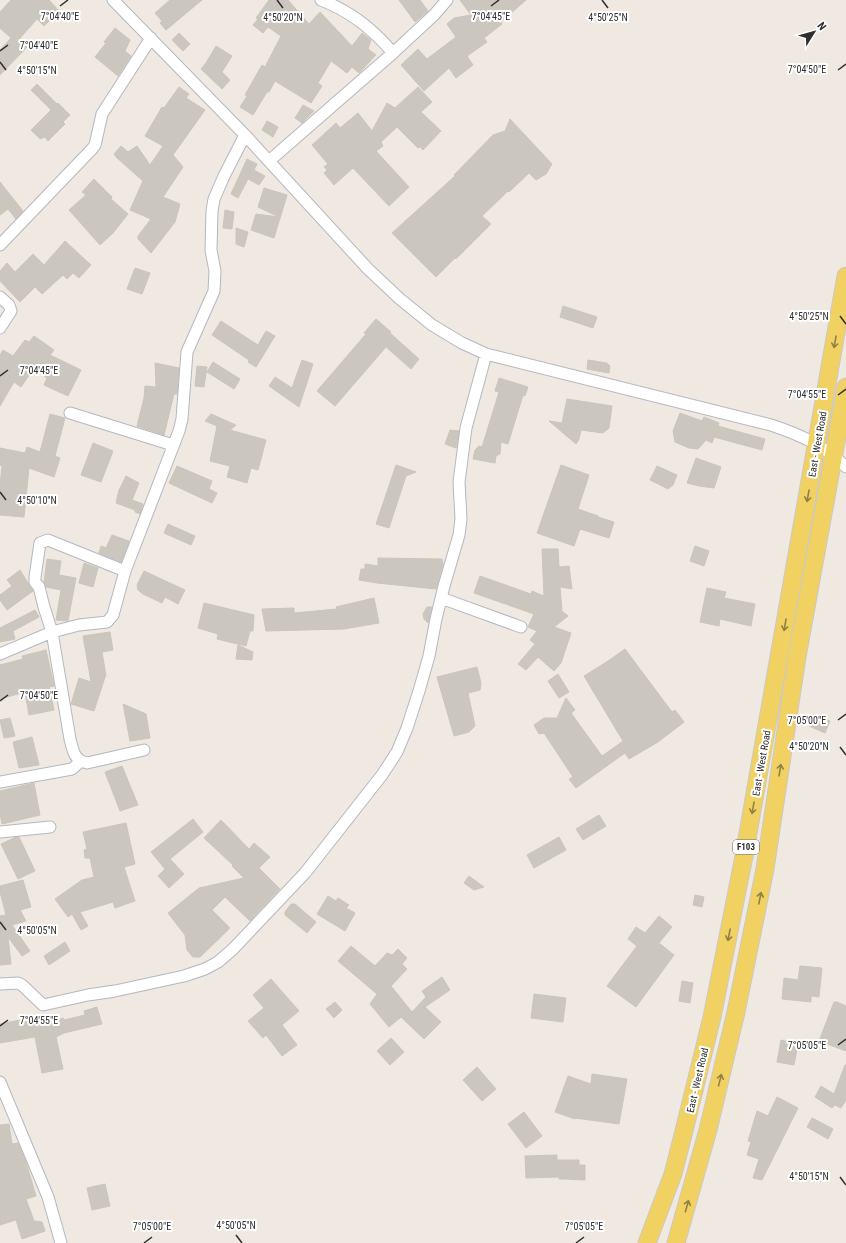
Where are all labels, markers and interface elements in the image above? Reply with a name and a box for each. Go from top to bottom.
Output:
text: 7°04'40"E [41,11,79,22]
text: 7°04'45"E [472,11,510,22]
text: 4°50'20"N [263,12,303,23]
text: 4°50'25"N [588,12,628,23]
north arrow [794,12,834,52]
text: N [814,20,829,33]
text: 7°04'40"E [20,40,58,51]
text: 7°04'50"E [788,64,826,75]
text: 4°50'15"N [17,65,57,76]
text: 4°50'25"N [789,311,829,322]
one-way arrow [830,335,838,348]
text: 7°04'45"E [20,365,58,376]
text: 7°04'55"E [788,389,826,400]
street label: East - West Road [806,410,829,478]
one-way arrow [803,490,811,503]
text: 4°50'10"N [17,495,57,506]
one-way arrow [781,618,789,631]
text: 7°04'50"E [20,690,58,701]
text: 7°05'00"E [788,715,826,726]
street label: East - West Road [750,729,773,797]
text: 4°50'20"N [789,741,829,752]
one-way arrow [776,764,784,777]
one-way arrow [749,801,757,814]
road number: F103 [733,840,759,854]
one-way arrow [756,892,764,905]
text: 4°50'05"N [17,925,57,936]
one-way arrow [725,929,733,942]
text: 7°04'55"E [20,1015,58,1026]
text: 7°05'05"E [788,1040,826,1051]
street label: East - West Road [685,1046,710,1114]
one-way arrow [717,1074,724,1087]
text: 4°50'15"N [789,1171,829,1182]
one-way arrow [684,1199,691,1212]
text: 4°50'05"N [216,1220,256,1231]
text: 7°05'00"E [133,1221,171,1232]
text: 7°05'05"E [565,1221,603,1232]

